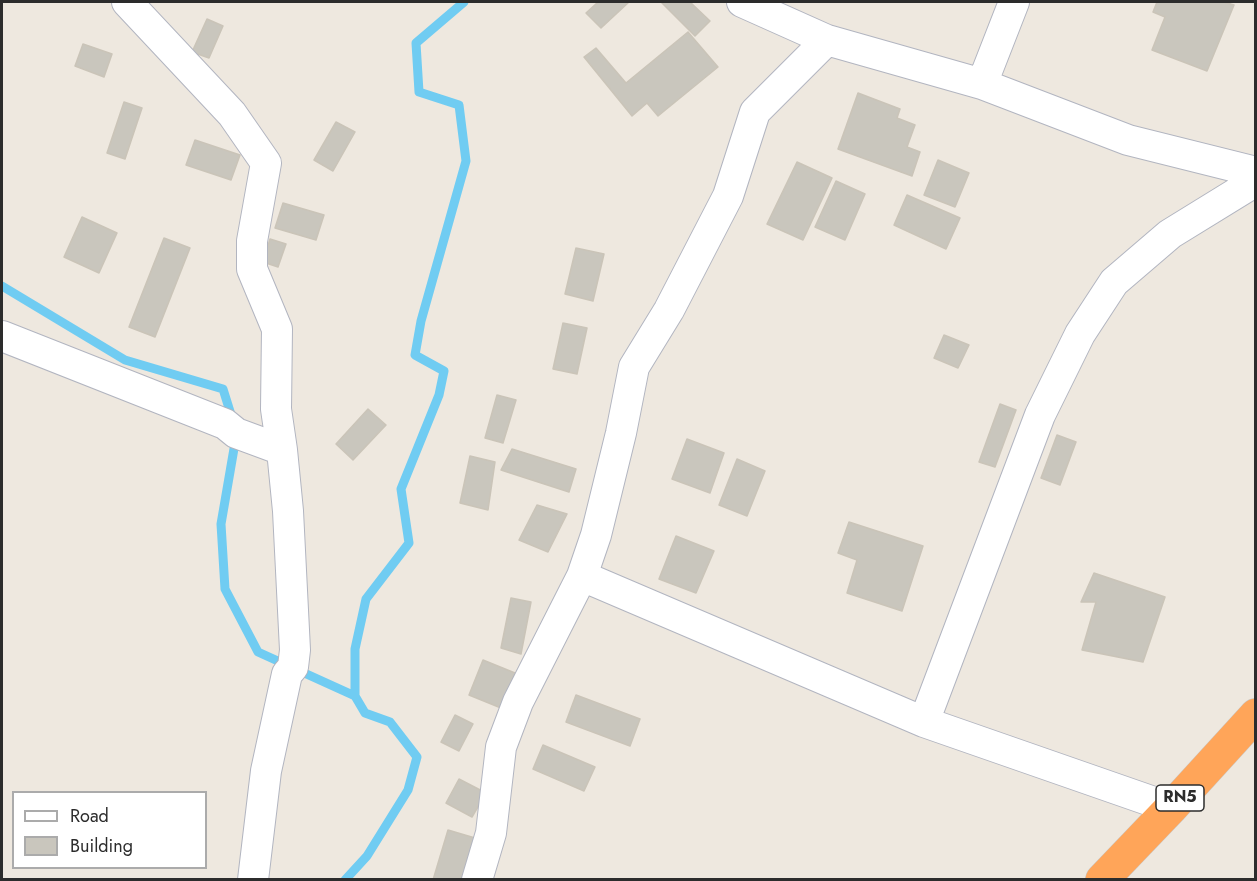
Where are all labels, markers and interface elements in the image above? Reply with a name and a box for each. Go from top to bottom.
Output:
road number: RN5 [1156,785,1204,811]
legend [12,791,207,869]
text: Road [70,803,109,829]
text: Building [70,833,133,859]

